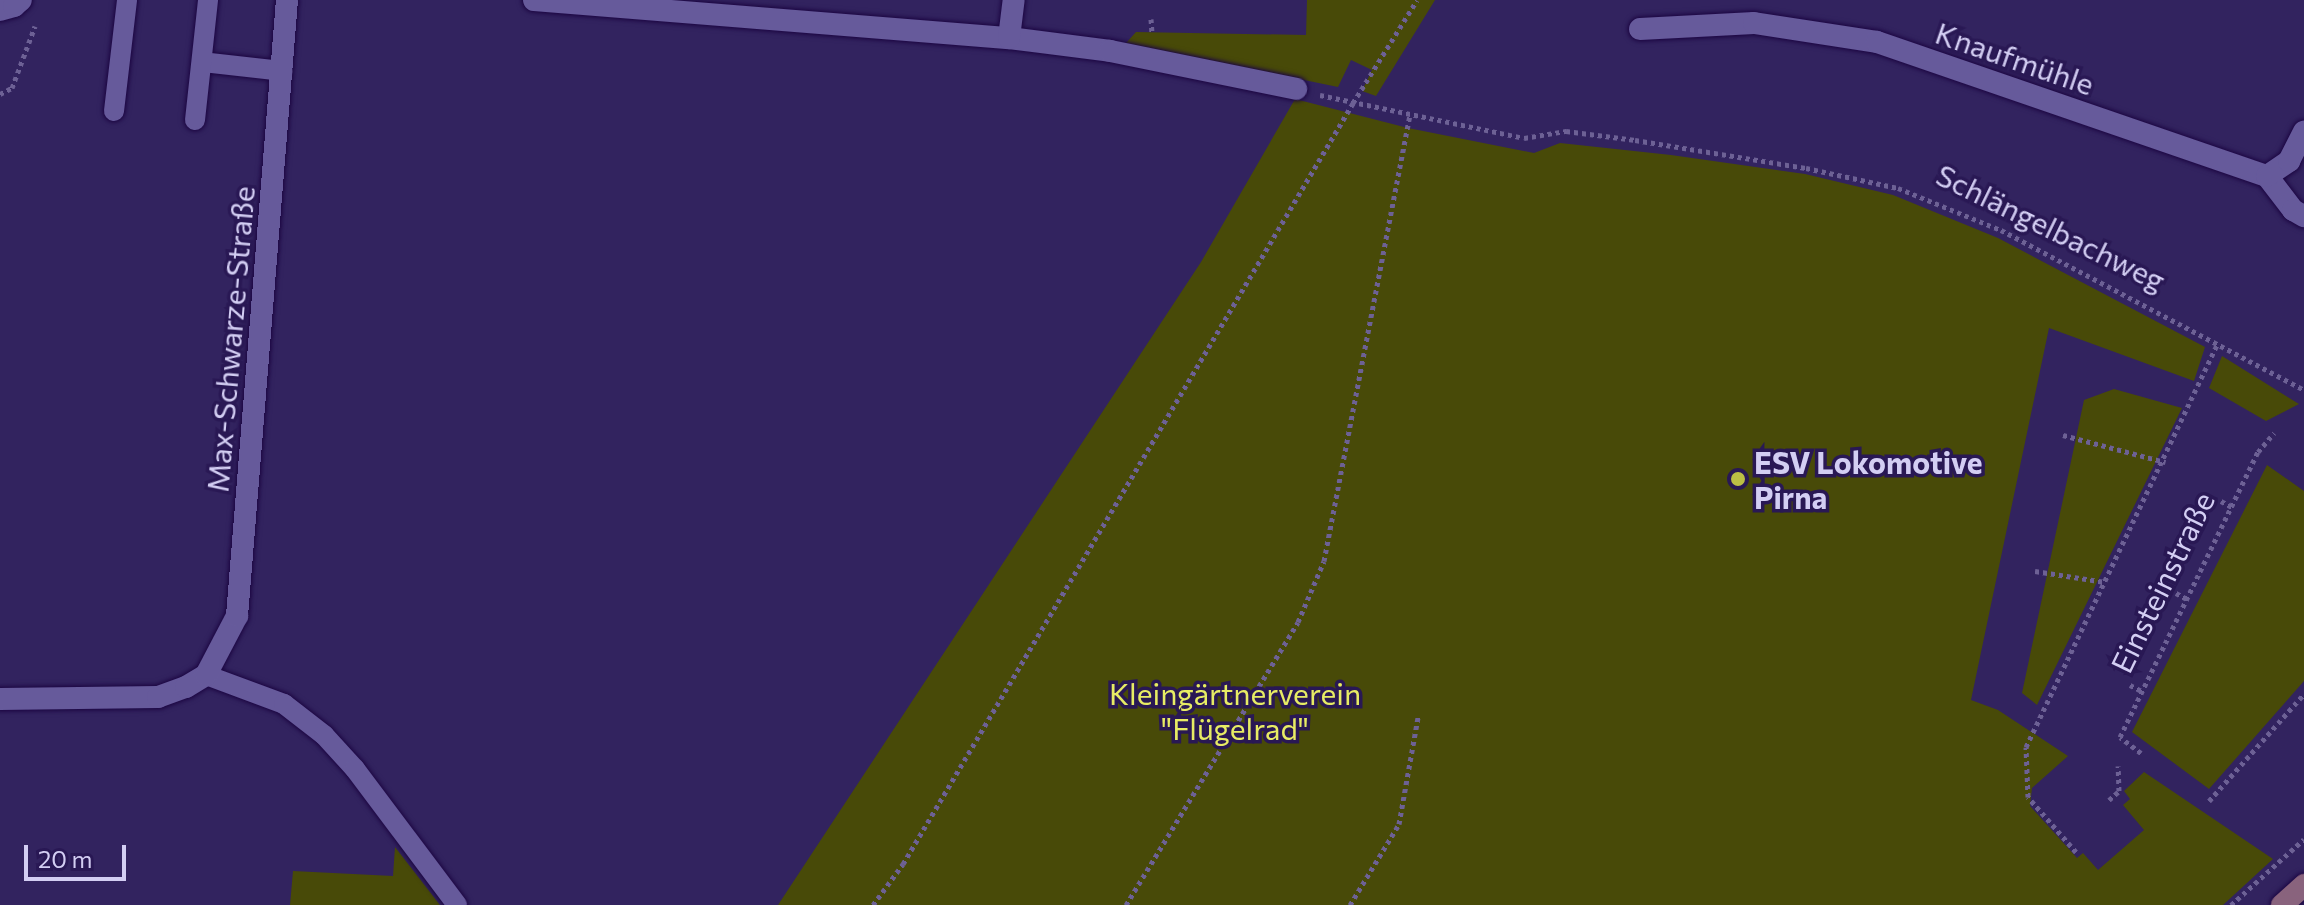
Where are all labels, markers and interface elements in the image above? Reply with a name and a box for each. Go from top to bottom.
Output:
street label: Knaufmühle [1931,14,2099,102]
street label: Schlängelbachweg [1931,156,2171,298]
street label: Max-Schwarze-Straße [199,184,261,494]
place label: ESV Lokomotive Pirna [1754,444,1983,514]
marker: ESV Lokomotive Pirna [1729,470,1747,488]
street label: Einsteinstraße [2103,486,2221,678]
park label: Kleingärtnerverein "Flügelrad" [1109,675,1361,746]
scale bar [28,829,130,879]
text: 20 m [38,844,92,873]

